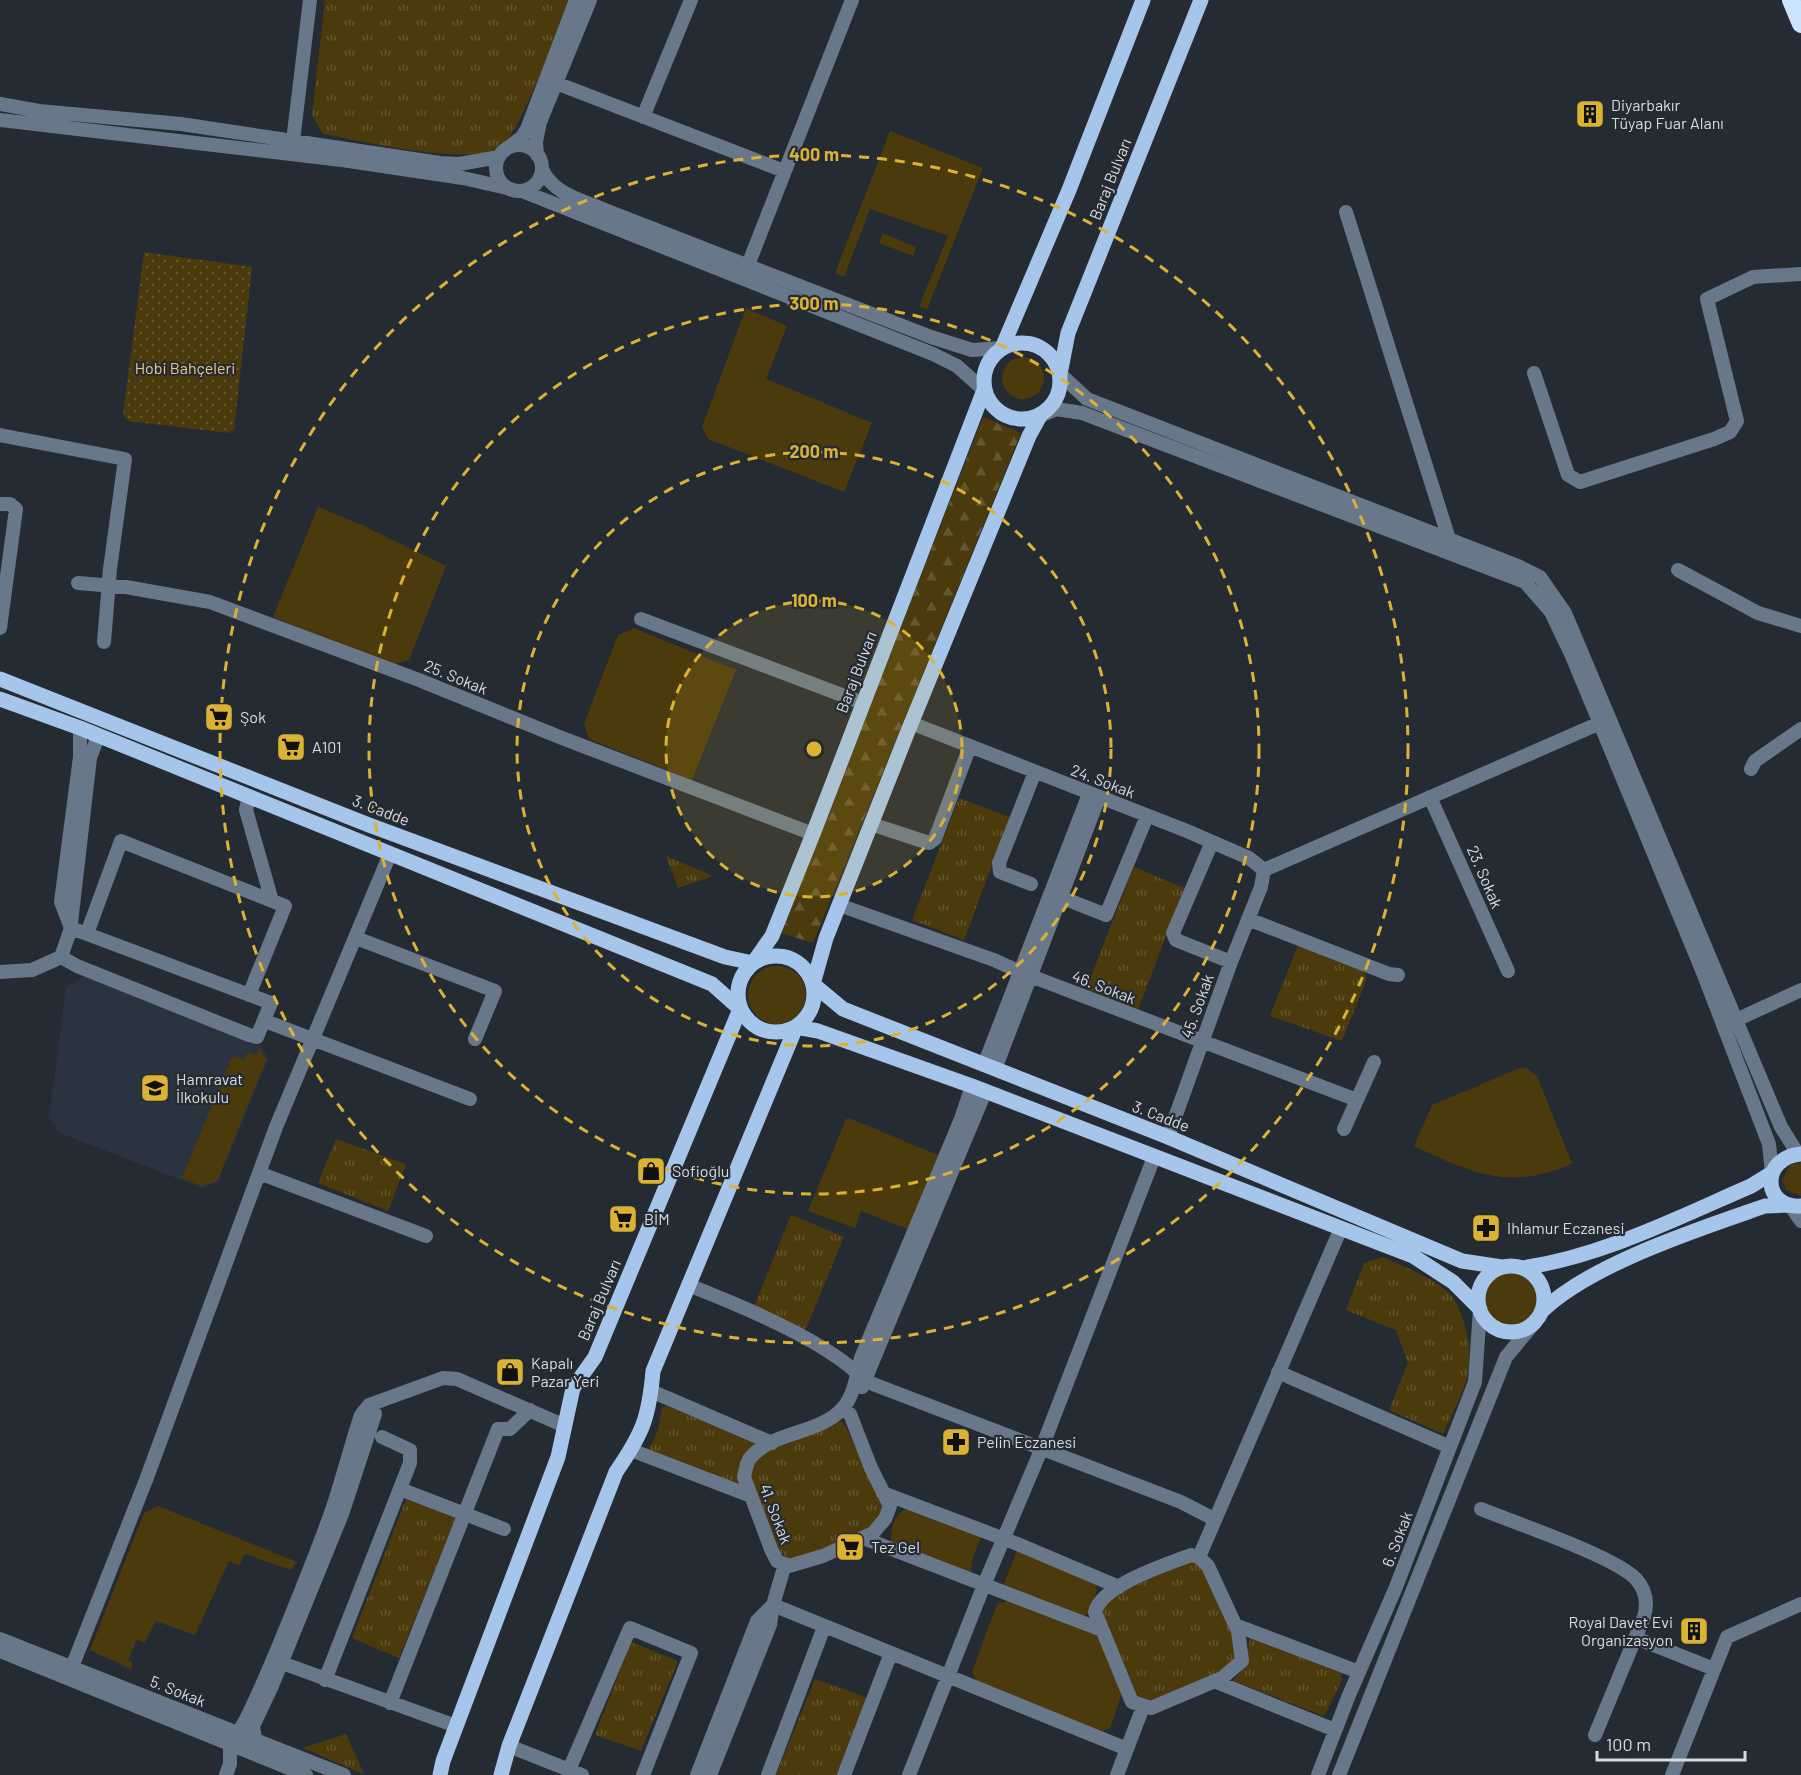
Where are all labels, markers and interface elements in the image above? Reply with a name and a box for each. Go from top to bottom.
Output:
place label: Diyarbakır Tüyap Fuar Alanı [1611,95,1724,132]
building icon: Diyarbakır Tüyap Fuar Alanı [1574,98,1606,130]
street label: Baraj Bulvarı [1085,135,1134,222]
text: 400 m [789,143,839,165]
text: 300 m [790,292,838,314]
park label: Hobi Bahçeleri [135,358,235,377]
text: 200 m [789,440,839,462]
text: 100 m [791,589,837,611]
street label: Baraj Bulvarı [831,628,880,715]
street label: 25. Sokak [422,655,491,698]
supermarket icon: Şok [203,701,235,733]
place label: Şok [240,707,266,726]
supermarket icon: A101 [275,731,307,763]
place label: A101 [312,737,342,756]
centre of rings [804,739,824,759]
street label: 24. Sokak [1068,760,1138,801]
street label: 3. Cadde [350,790,412,829]
street label: 23. Sokak [1464,842,1507,911]
street label: 46. Sokak [1070,966,1139,1007]
street label: 45. Sokak [1176,971,1217,1040]
place label: Hamravat İlkokulu [176,1069,243,1106]
school or university icon: Hamravat İlkokulu [139,1072,171,1104]
street label: 3. Cadde [1130,1096,1192,1135]
shop icon: Sofioğlu [635,1155,667,1187]
place label: Sofioğlu [672,1161,729,1180]
supermarket icon: BİM [607,1203,639,1235]
place label: BİM [644,1209,670,1228]
pharmacy icon: Ihlamur Eczanesi [1470,1212,1502,1244]
place label: Ihlamur Eczanesi [1507,1218,1624,1237]
street label: Baraj Bulvarı [573,1256,624,1343]
place label: Kapalı Pazar Yeri [531,1353,599,1390]
shop icon: Kapalı Pazar Yeri [494,1356,526,1388]
pharmacy icon: Pelin Eczanesi [940,1426,972,1458]
place label: Pelin Eczanesi [977,1432,1076,1451]
street label: 41. Sokak [756,1481,797,1547]
street label: 6. Sokak [1377,1508,1416,1569]
supermarket icon: Tez Gel [834,1531,866,1563]
place label: Tez Gel [871,1537,920,1556]
place label: Royal Davet Evi Organizasyon [1569,1612,1673,1649]
building icon: Royal Davet Evi Organizasyon [1678,1615,1710,1647]
street label: 5. Sokak [148,1671,209,1710]
scale bar [1597,1724,1746,1762]
text: 100 m [1606,1733,1651,1755]

